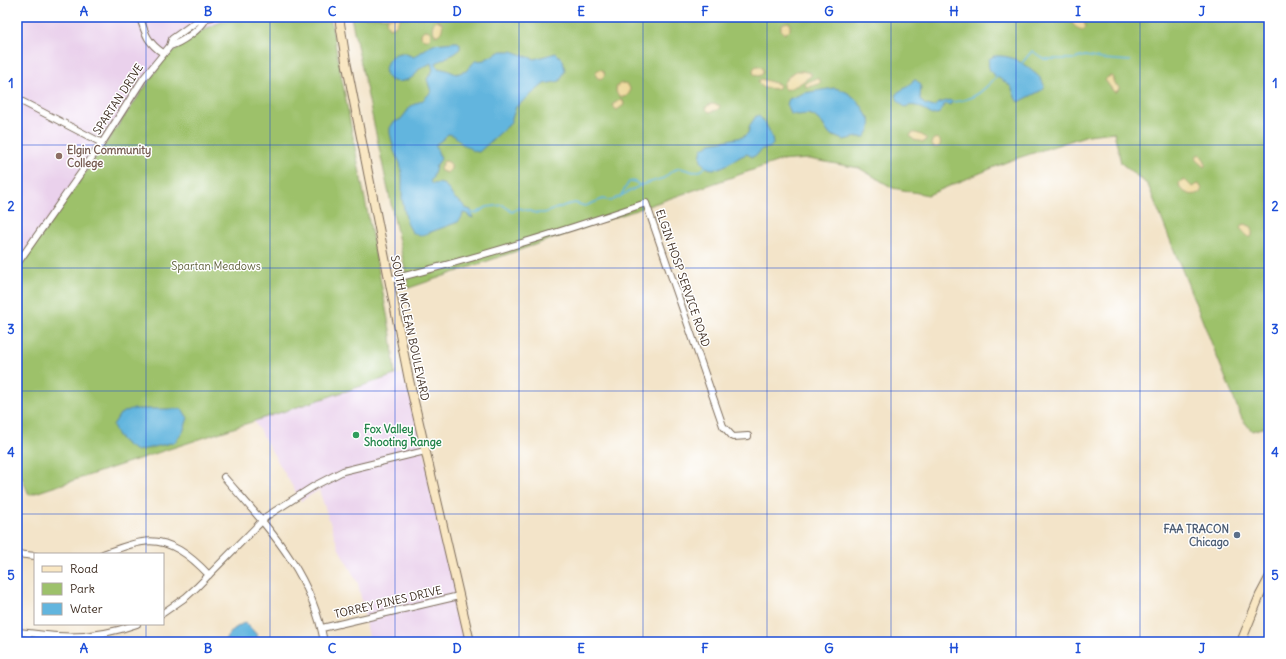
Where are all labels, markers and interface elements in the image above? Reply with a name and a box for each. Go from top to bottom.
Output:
text: A [80,3,89,20]
text: B [204,3,213,20]
text: C [328,3,337,20]
text: D [452,3,462,20]
text: E [577,3,585,20]
text: F [701,3,709,20]
text: G [824,3,834,20]
text: H [949,3,959,20]
text: I [1075,3,1081,20]
text: J [1199,3,1206,20]
street label: SPARTAN DRIVE [90,61,146,137]
text: 1 [8,75,14,92]
text: 1 [1272,75,1278,92]
place label: Elgin Community College [67,143,151,171]
marker: Elgin Community College [54,151,64,161]
text: 2 [7,198,15,215]
text: 2 [1271,198,1279,215]
street label: ELGIN HOSP SERVICE ROAD [653,207,713,349]
street label: SOUTH MCLEAN BOULEVARD [388,254,432,402]
park label: Spartan Meadows [171,259,261,273]
text: 3 [7,321,15,338]
text: 3 [1271,321,1279,338]
place label: Fox Valley Shooting Range [364,422,442,450]
marker: Fox Valley Shooting Range [351,430,361,440]
text: 4 [7,444,15,461]
text: 4 [1271,444,1279,461]
place label: FAA TRACON Chicago [1164,522,1229,550]
marker: FAA TRACON Chicago [1232,530,1242,540]
legend [34,553,164,625]
text: Road [70,561,98,576]
text: 5 [7,567,15,584]
text: 5 [1271,567,1279,584]
text: Park [70,581,95,596]
street label: TORREY PINES DRIVE [333,583,443,621]
text: Water [70,601,103,616]
text: A [80,640,89,657]
text: B [204,640,213,657]
text: C [328,640,337,657]
text: D [452,640,462,657]
text: E [577,640,585,657]
text: F [701,640,709,657]
text: G [824,640,834,657]
text: H [949,640,959,657]
text: I [1075,640,1081,657]
text: J [1199,640,1206,657]

